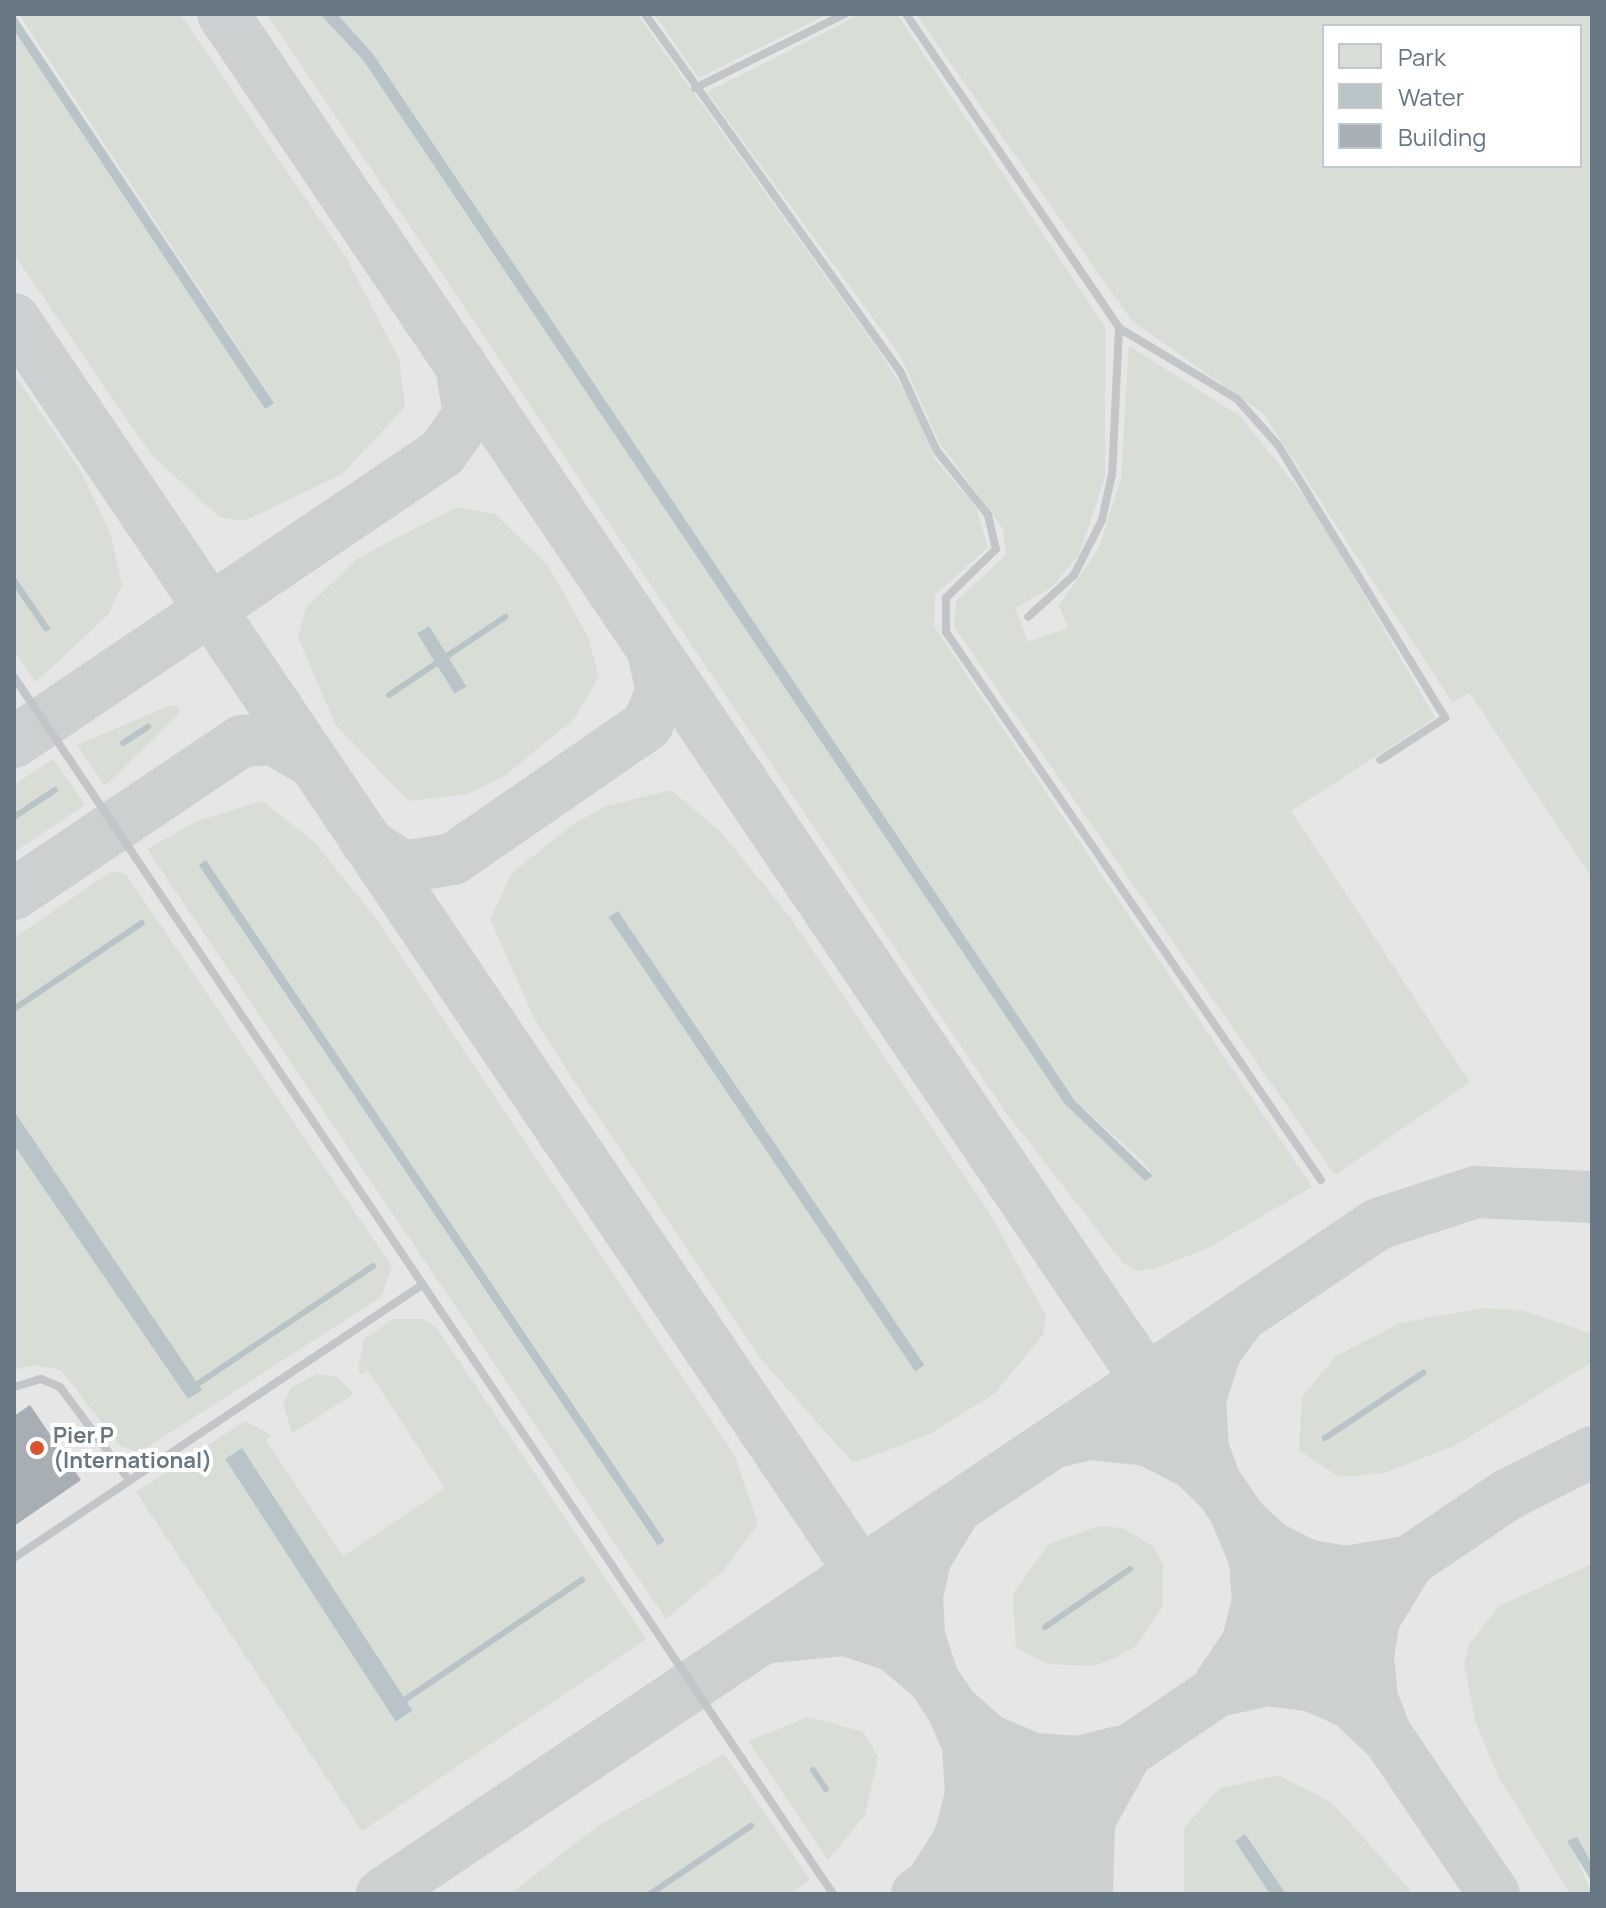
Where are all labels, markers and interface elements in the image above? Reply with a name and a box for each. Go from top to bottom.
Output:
legend [1322,24,1582,168]
text: Park [1398,40,1446,73]
text: Water [1398,80,1465,113]
text: Building [1398,120,1486,153]
place label: Pier P (International) [53,1422,212,1474]
marker: Pier P (International) [28,1439,46,1457]

